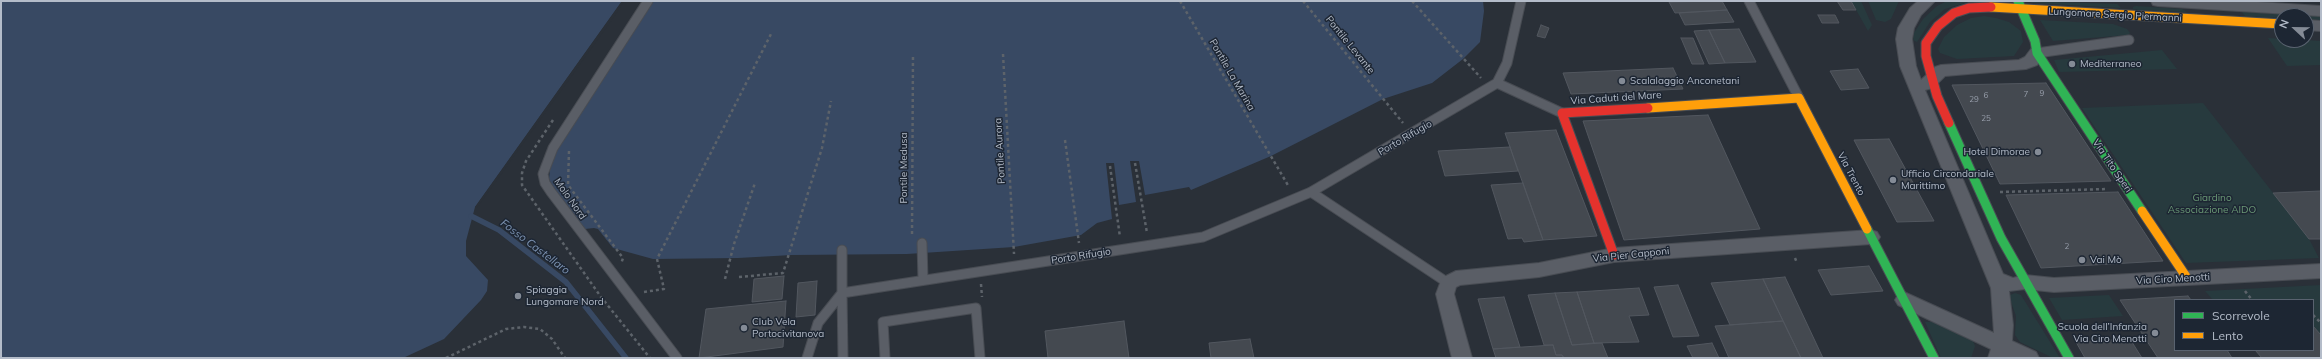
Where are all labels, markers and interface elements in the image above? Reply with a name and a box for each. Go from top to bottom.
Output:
street label: Lungomare Sergio Piermanni [2048,6,2182,24]
north arrow [2274,8,2314,48]
street label: Pontile Levante [1323,14,1377,76]
text: N [2276,17,2292,30]
street label: Pontile La Marina [1207,37,1257,113]
place label: Mediterraneo [2080,58,2142,70]
marker: Mediterraneo [2067,59,2077,69]
place label: Scalalaggio Anconetani [1630,75,1739,87]
marker: Scalalaggio Anconetani [1617,76,1627,86]
street label: Via Caduti del Mare [1570,89,1662,107]
house number: 9 [2040,89,2044,99]
house number: 7 [2024,90,2028,100]
house number: 6 [1984,91,1988,101]
house number: 29 [1969,95,1979,105]
house number: 25 [1981,114,1991,124]
street label: Pontile Aurora [992,118,1008,184]
street label: Porto Rifugio [1376,118,1434,158]
street label: Pontile Medusa [898,133,910,203]
street label: Via Tito Speri [2090,137,2134,195]
place label: Hotel Dimorae [1963,146,2030,158]
marker: Hotel Dimorae [2033,147,2043,157]
street label: Via Trento [1835,150,1867,198]
place label: Ufficio Circondariale Marittimo [1901,168,1994,192]
marker: Ufficio Circondariale Marittimo [1888,175,1898,185]
street label: Molo Nord [551,176,589,222]
park label: Giardino Associazione AIDO [2168,192,2256,216]
water label: Fosso Castellaro [498,217,572,277]
house number: 2 [2065,242,2069,252]
street label: Porto Rifugio [1050,245,1112,267]
street label: Via Pier Capponi [1592,245,1670,265]
place label: Vai Mò [2090,254,2122,266]
marker: Vai Mò [2077,255,2087,265]
street label: Via Ciro Menotti [2136,271,2210,287]
place label: Spiaggia Lungomare Nord [526,284,604,308]
marker: Spiaggia Lungomare Nord [513,291,523,301]
legend [2174,299,2314,351]
text: Scorrevole [2212,308,2270,323]
place label: Club Vela Portocivitanova [752,316,824,340]
place label: Scuola dell’Infanzia Via Ciro Menotti [2058,321,2147,344]
marker: Club Vela Portocivitanova [739,323,749,333]
marker: Scuola dell’Infanzia Via Ciro Menotti [2150,328,2160,338]
text: Lento [2212,328,2243,343]

